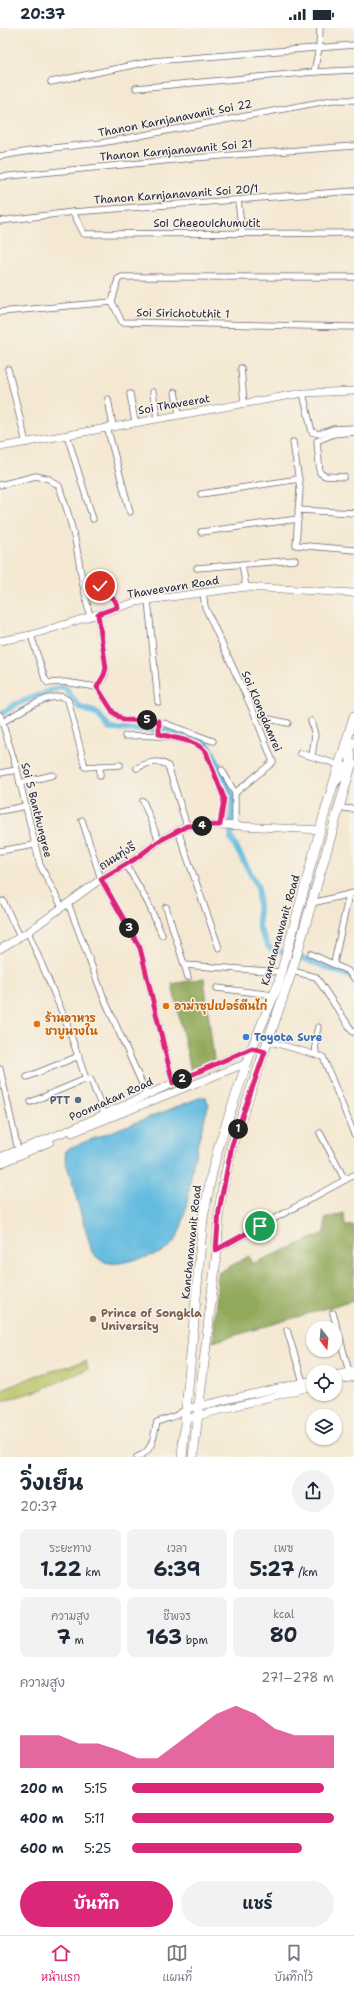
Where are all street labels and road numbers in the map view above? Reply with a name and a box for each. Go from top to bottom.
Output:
street label: Thanon Karnjanavanit Soi 22 [97,96,253,141]
street label: Thanon Karnjanavanit Soi 21 [99,136,253,165]
street label: Thanon Karnjanavanit Soi 20/1 [93,181,259,208]
street label: Soi Cheeouichumutit [153,216,261,231]
street label: Soi Sirichotuthit 1 [136,305,230,322]
street label: Soi Thaveerat [137,391,211,418]
street label: Thaveevarn Road [126,573,220,602]
street label: Soi Klongdamrei [238,669,285,754]
street label: Soi 5 Banthungree [17,761,56,859]
street label: ถนนทุ่งรี [96,838,139,874]
street label: Kanchanawanit Road [257,873,303,987]
street label: Poonnakan Road [67,1074,156,1125]
street label: Kanchanawanit Road [178,1184,205,1300]

